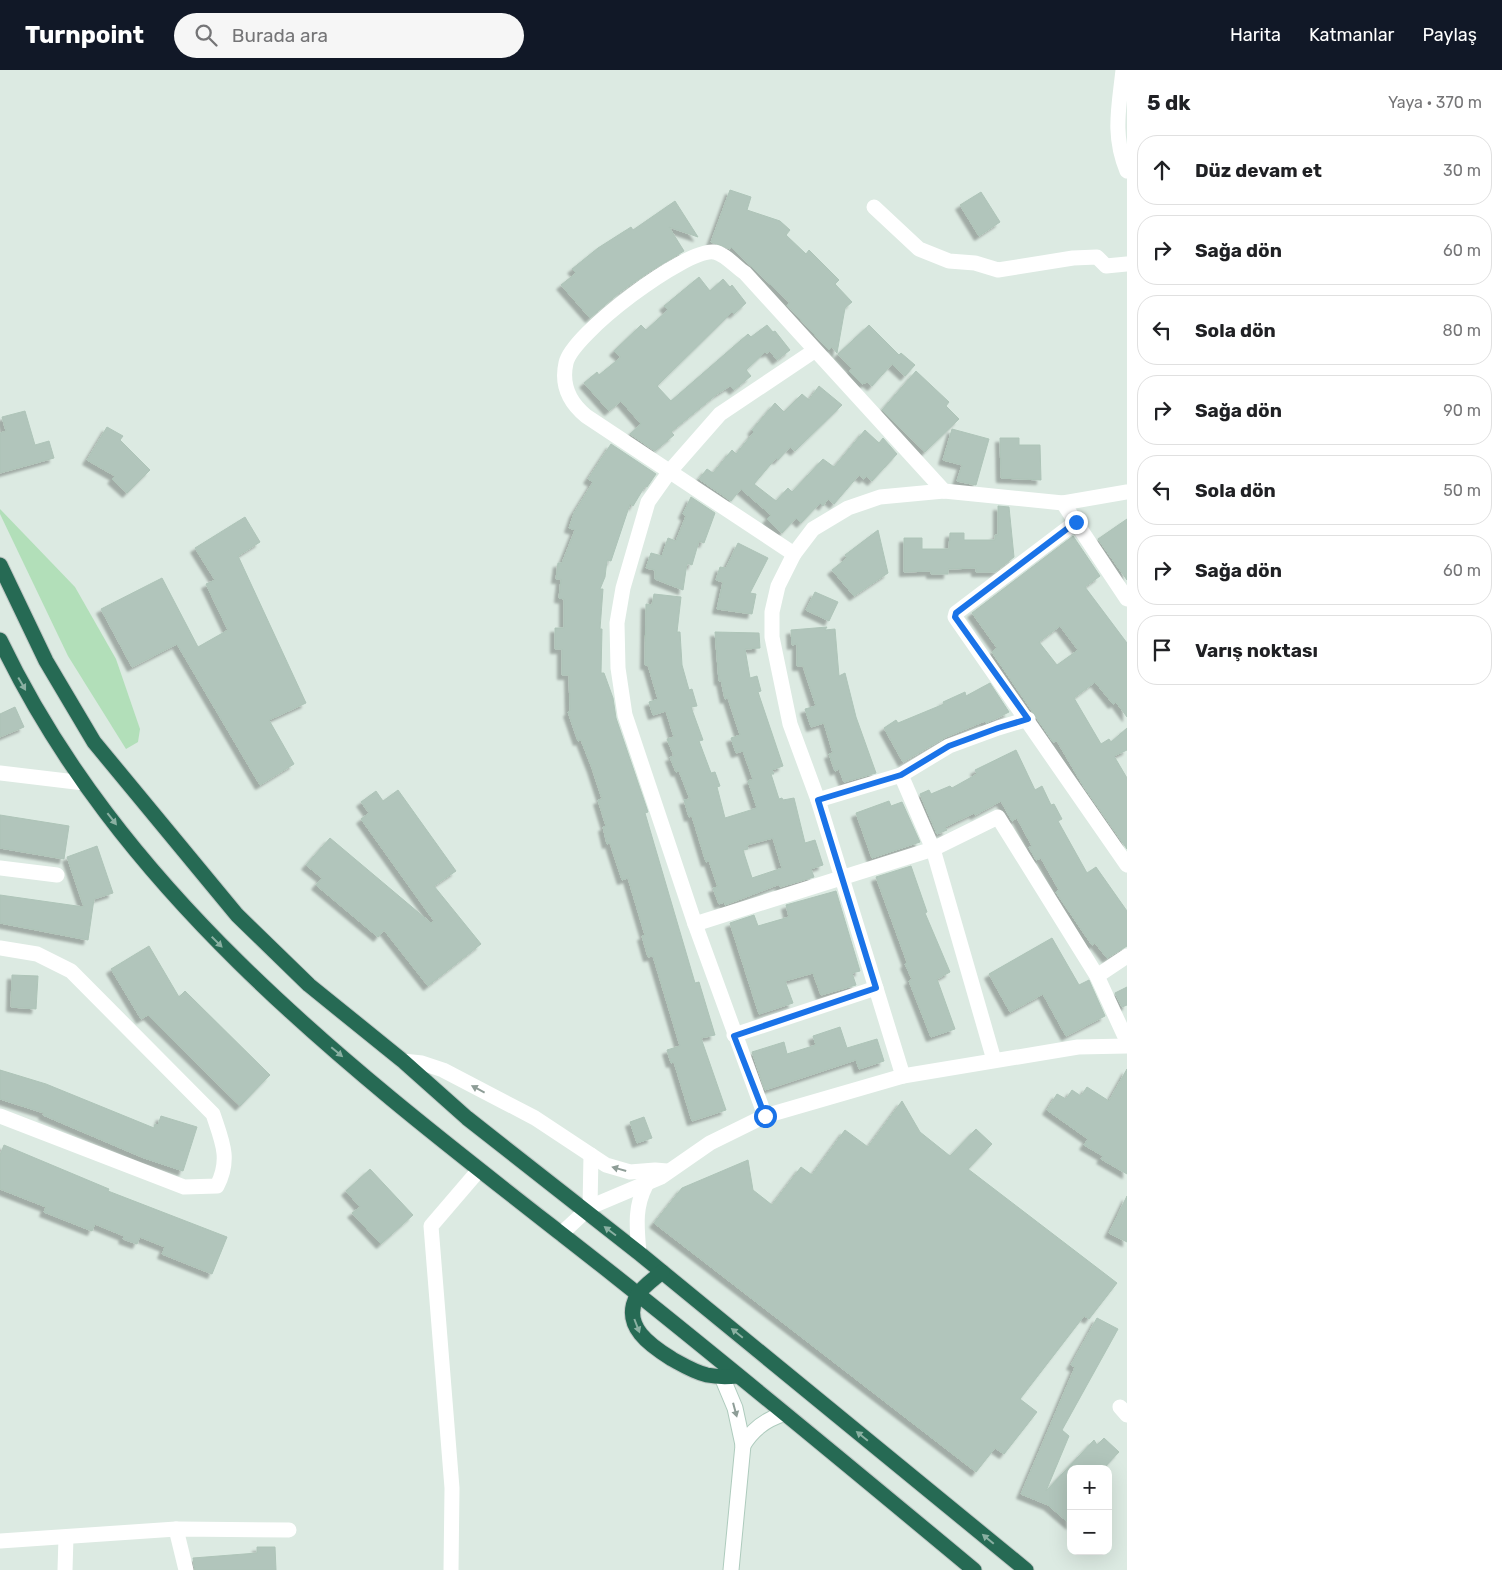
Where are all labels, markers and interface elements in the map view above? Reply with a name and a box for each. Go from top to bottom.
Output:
search box [174,13,524,58]
text: Turnpoint [25,21,144,49]
icon: search [192,21,220,49]
text: Burada ara [232,24,328,47]
text: Harita [1230,24,1281,46]
text: Katmanlar [1309,24,1394,46]
text: Paylaş [1422,24,1477,46]
text: 5 dk [1147,90,1191,115]
text: Yaya · 370 m [1388,93,1482,112]
icon: ahead [1148,156,1176,184]
text: Düz devam et [1195,159,1322,182]
text: 30 m [1443,161,1481,180]
icon: right [1148,236,1176,264]
text: Sağa dön [1195,239,1282,262]
text: 60 m [1443,241,1481,260]
icon: left [1148,316,1176,344]
text: Sola dön [1195,319,1276,342]
text: 80 m [1443,321,1481,340]
icon: right [1148,396,1176,424]
text: Sağa dön [1195,399,1282,422]
text: 90 m [1443,401,1481,420]
icon: left [1148,476,1176,504]
text: Sola dön [1195,479,1276,502]
text: 50 m [1443,481,1481,500]
route end [1065,511,1088,534]
icon: right [1148,556,1176,584]
text: Sağa dön [1195,559,1282,582]
text: 60 m [1443,561,1481,580]
icon: arrive [1148,636,1176,664]
text: Varış noktası [1195,639,1318,662]
one-way arrow [17,677,26,690]
one-way arrow [106,812,117,825]
one-way arrow [211,936,223,948]
one-way arrow [330,1047,343,1058]
one-way arrow [471,1085,485,1093]
route start [754,1105,777,1128]
one-way arrow [611,1165,626,1173]
one-way arrow [604,1226,617,1237]
one-way arrow [634,1319,641,1334]
one-way arrow [730,1328,743,1339]
one-way arrow [732,1403,740,1418]
one-way arrow [857,1430,869,1442]
map controls [1067,1465,1112,1555]
button: + [1067,1465,1112,1510]
button: − [1067,1510,1112,1555]
one-way arrow [982,1533,995,1544]

